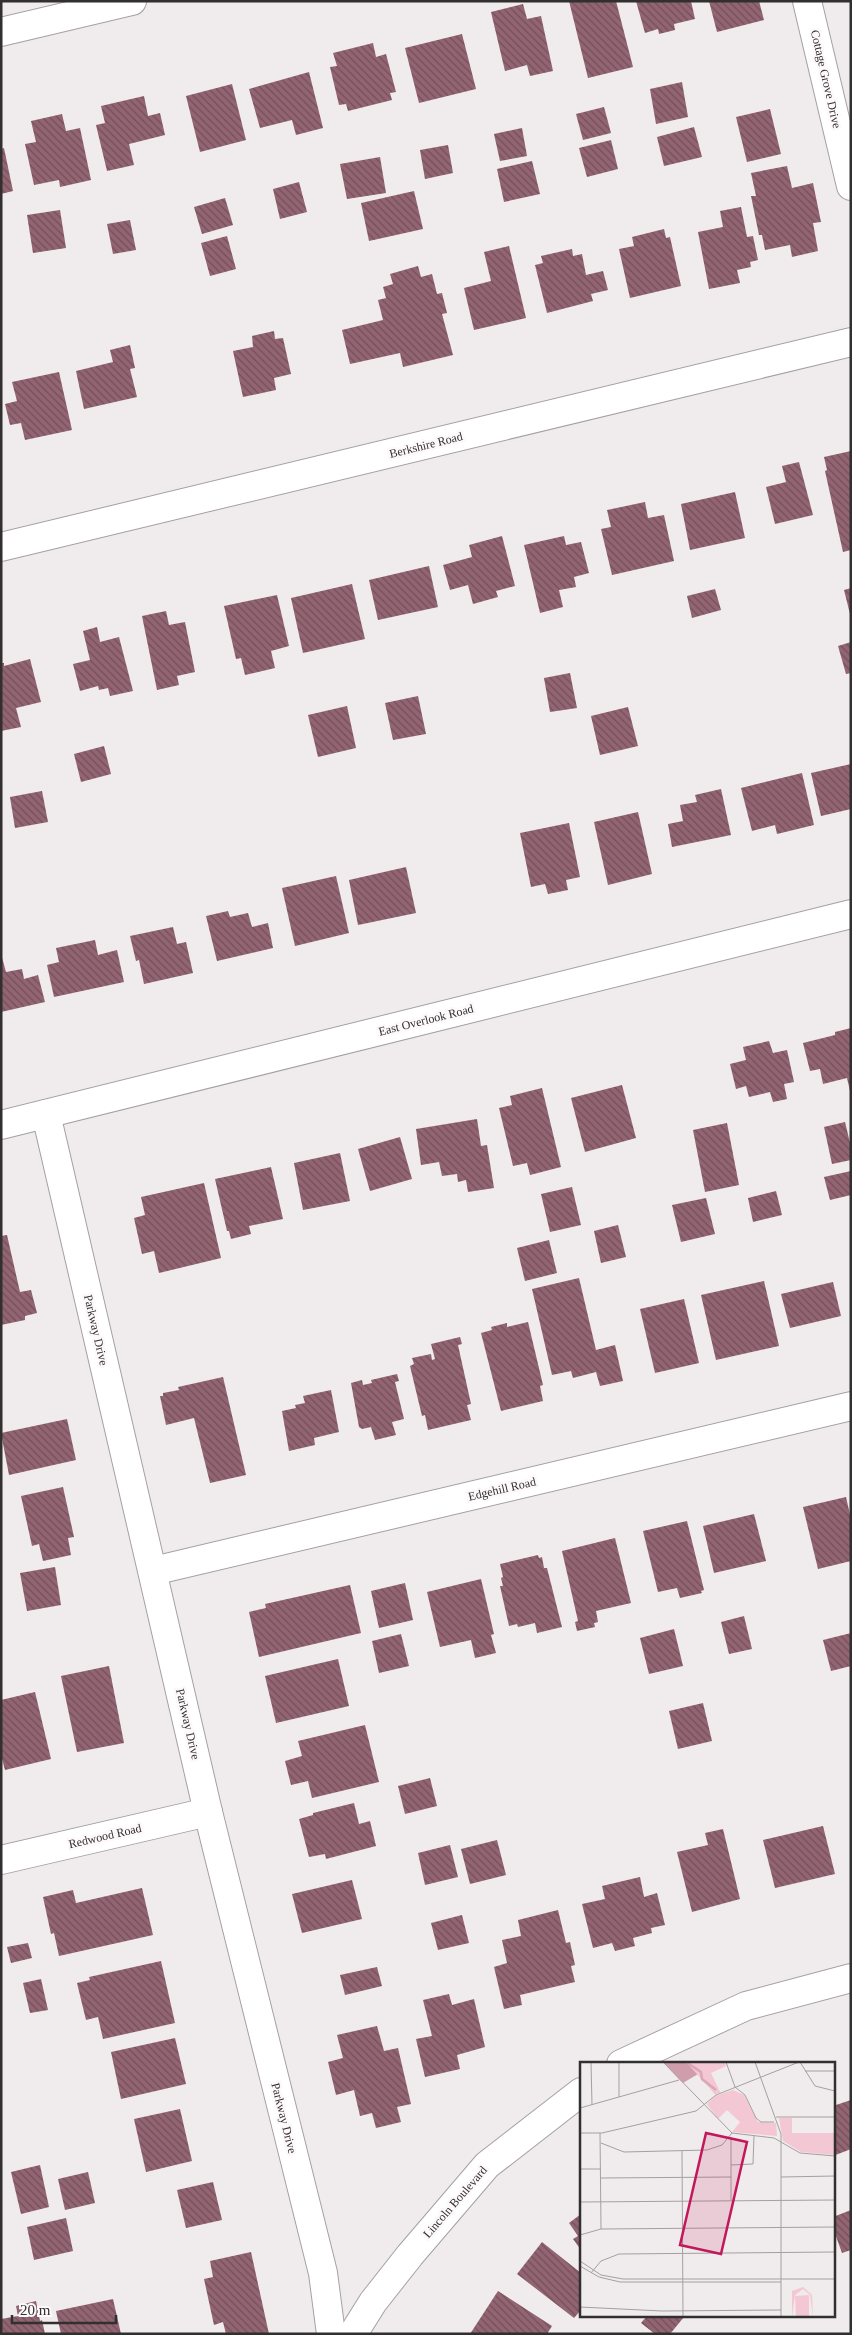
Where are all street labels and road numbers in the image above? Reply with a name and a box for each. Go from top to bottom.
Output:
street label: Cottage Grove Drive [808,28,844,130]
street label: Berkshire Road [388,429,464,461]
street label: East Overlook Road [377,1001,475,1039]
street label: Parkway Drive [81,1293,111,1367]
street label: Edgehill Road [467,1474,537,1504]
street label: Parkway Drive [173,1687,203,1761]
street label: Redwood Road [67,1821,143,1851]
street label: Parkway Drive [268,2081,300,2155]
street label: Lincoln Boulevard [420,2163,490,2241]

